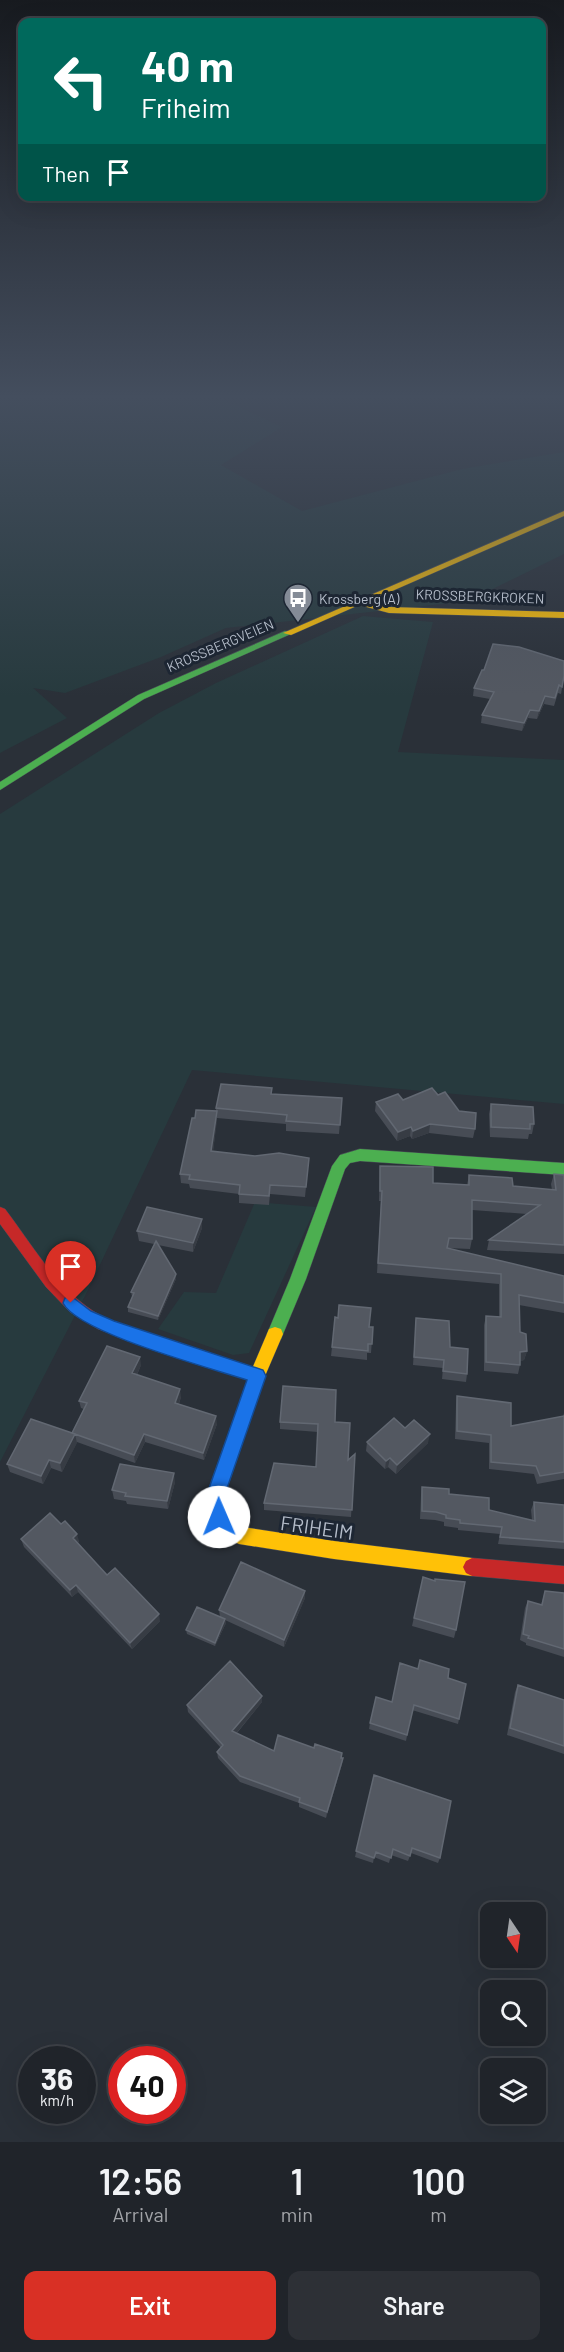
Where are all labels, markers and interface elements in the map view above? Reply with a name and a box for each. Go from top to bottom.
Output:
text: 40 m [141,40,234,90]
icon: left [42,42,120,120]
text: Friheim [141,91,231,123]
icon: arrive [102,156,135,189]
text: Then [42,160,90,186]
bus stop icon: Krossberg (A) [282,582,314,624]
street label: KROSSBERGKROKEN [415,585,545,607]
place label: Krossberg (A) [319,590,400,607]
street label: KROSSBERGVEIEN [164,615,276,675]
pin [45,1241,96,1303]
icon: arrive [54,1250,87,1283]
position arrow [187,1485,251,1549]
street label: FRIHEIM [279,1510,355,1544]
north arrow [480,1902,546,1968]
map controls [480,1902,546,2124]
button: search [480,1980,546,2046]
speed limit sign: 40 [108,2046,186,2124]
button: layers [480,2058,546,2124]
text: 36 [41,2060,73,2096]
text: km/h [40,2091,74,2109]
text: 12:56 [99,2159,182,2202]
text: 1 [291,2159,303,2202]
text: 100 [412,2159,465,2202]
text: Arrival [112,2202,168,2226]
text: min [281,2202,313,2226]
text: m [430,2202,447,2226]
button: Exit [24,2271,276,2340]
button: Share [288,2271,540,2340]

